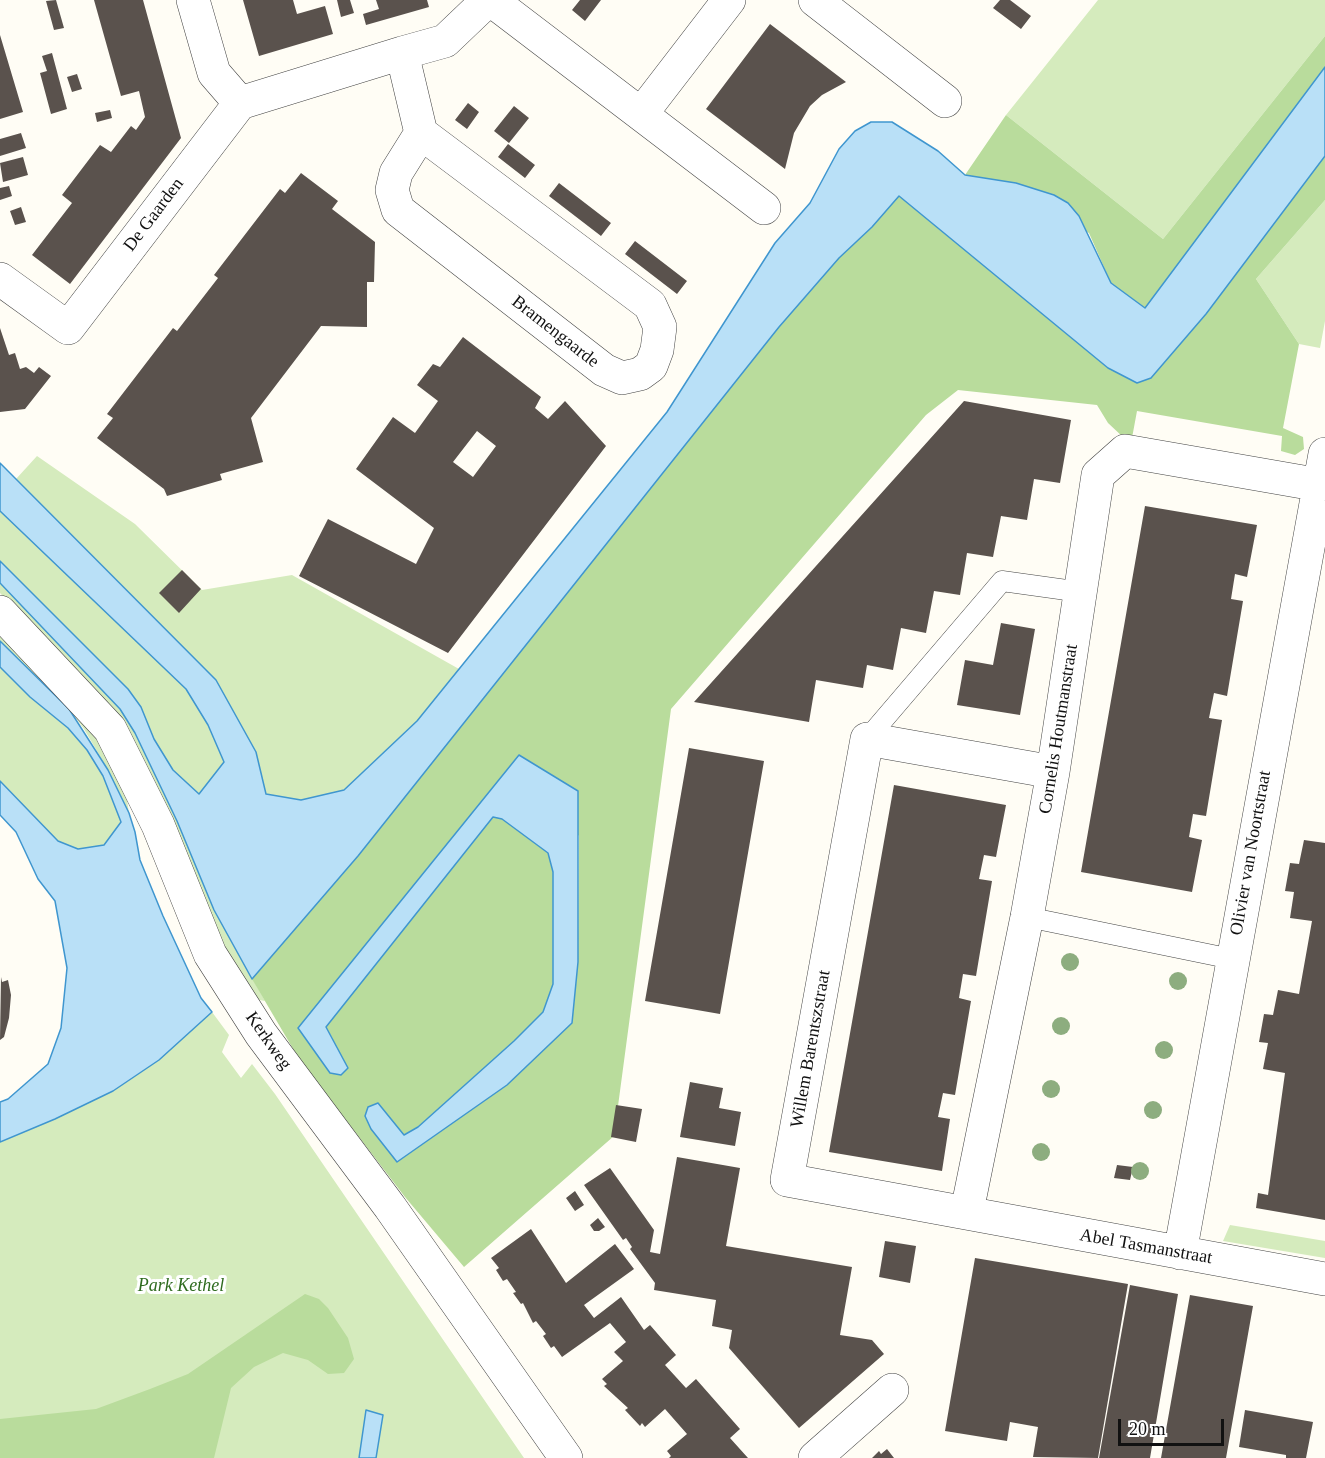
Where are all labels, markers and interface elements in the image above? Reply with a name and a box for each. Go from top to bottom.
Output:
street label: De Gaarden [119,174,189,256]
street label: Bramengaarde [507,291,603,373]
street label: Cornelis Houtmanstraat [1035,643,1083,815]
street label: Olivier van Noortstraat [1226,769,1276,937]
street label: Willem Barentszstraat [786,968,836,1130]
street label: Kerkweg [240,1008,296,1074]
street label: Abel Tasmanstraat [1078,1225,1214,1269]
park label: Park Kethel [138,1275,224,1297]
scale bar [1121,1407,1228,1445]
text: 20 m [1129,1419,1166,1439]

